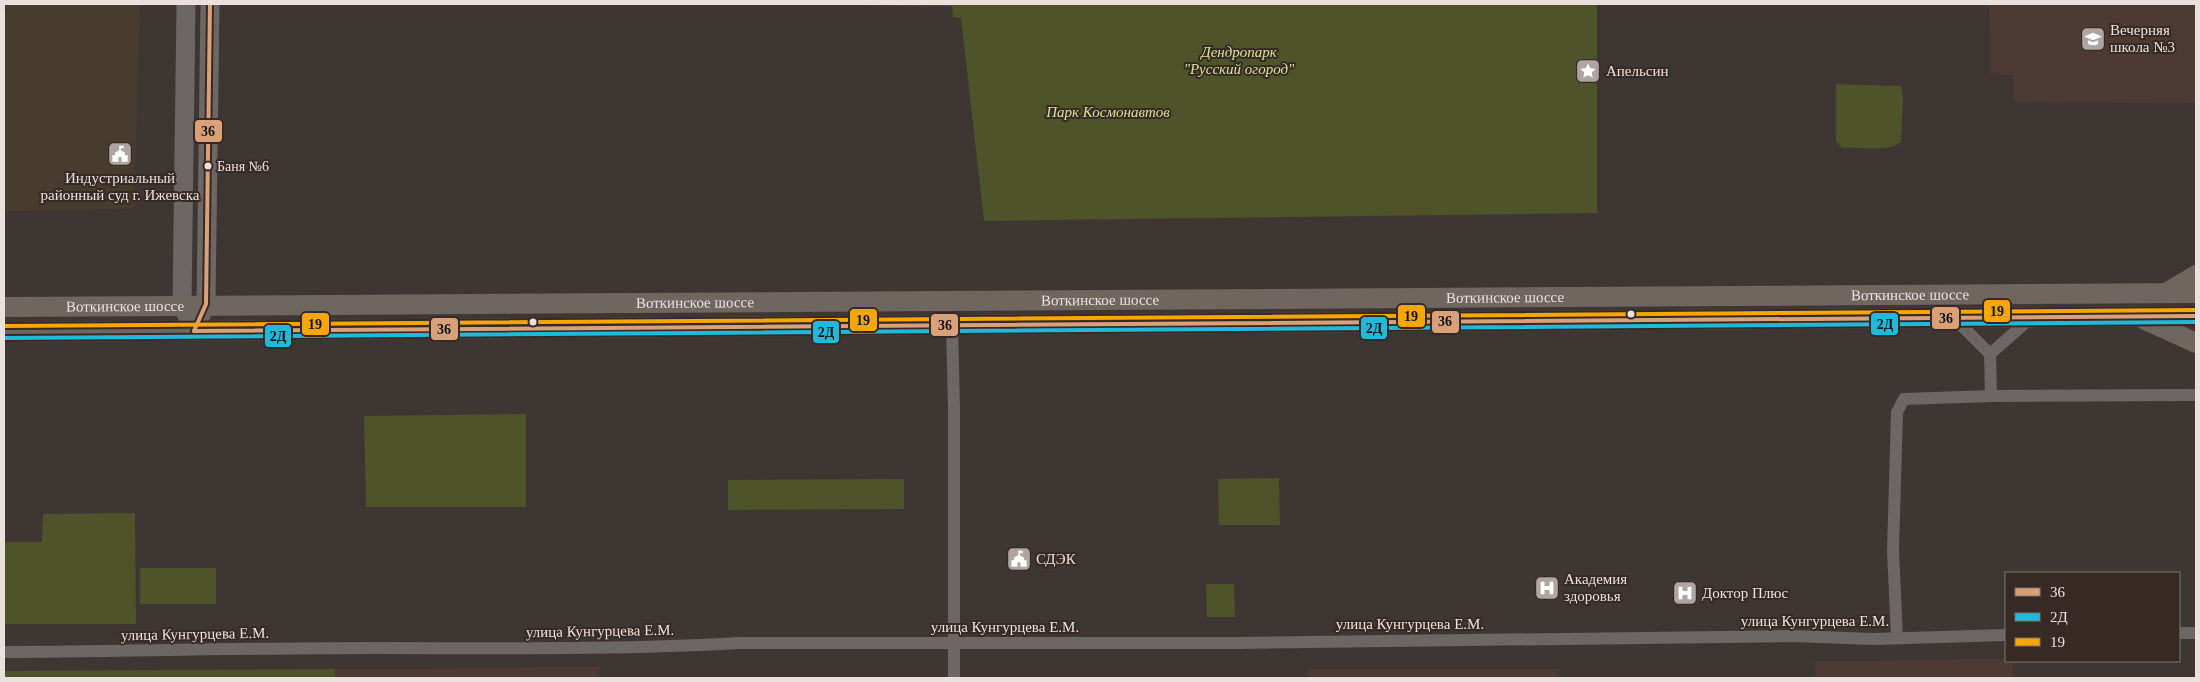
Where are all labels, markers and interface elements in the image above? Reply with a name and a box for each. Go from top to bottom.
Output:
place label: Вечерняя школа №3 [2110,22,2175,55]
school or university icon: Вечерняя школа №3 [2080,26,2106,52]
park label: Дендропарк "Русский огород" [1184,44,1295,77]
place icon: Апельсин [1575,58,1601,84]
place label: Апельсин [1606,63,1669,79]
park label: Парк Космонавтов [1045,104,1170,120]
line badge: 36 [194,119,223,143]
text: 36 [201,124,215,139]
public building icon: Индустриальный районный суд г. Ижевска [107,141,133,167]
place label: Баня №6 [217,159,269,174]
marker: Баня №6 [203,161,213,171]
place label: Индустриальный районный суд г. Ижевска [41,170,200,203]
street label: Воткинское шоссе [1851,286,1969,303]
street label: Воткинское шоссе [1446,289,1564,306]
street label: Воткинское шоссе [1041,292,1159,308]
street label: Воткинское шоссе [636,294,754,311]
street label: Воткинское шоссе [66,298,184,315]
line badge: 19 [1983,299,2011,323]
line badge: 19 [1397,304,1426,328]
text: 19 [1990,304,2004,319]
line badge: 36 [1931,306,1960,330]
line badge: 19 [849,308,878,332]
text: 19 [1404,309,1418,324]
unlabelled marker [1626,309,1636,319]
line badge: 36 [1431,310,1460,334]
text: 36 [1939,311,1953,326]
line badge: 19 [301,312,330,336]
line badge: 2Д [1870,312,1899,336]
text: 19 [856,313,870,328]
line badge: 36 [930,313,959,337]
text: 36 [1438,314,1452,329]
line badge: 2Д [1360,316,1388,340]
text: 19 [308,317,322,332]
line badge: 36 [430,317,459,341]
unlabelled marker [528,317,538,327]
text: 2Д [1877,317,1894,332]
text: 36 [938,318,952,333]
line badge: 2Д [812,320,840,344]
text: 2Д [1366,321,1383,336]
text: 36 [437,322,451,337]
line badge: 2Д [264,324,292,348]
text: 2Д [818,325,835,340]
text: 2Д [270,329,287,344]
public building icon: СДЭК [1006,546,1032,572]
place label: СДЭК [1036,551,1077,567]
place label: Академия здоровья [1564,571,1627,604]
legend [2005,572,2180,662]
hospital icon: Академия здоровья [1534,575,1560,601]
hospital icon: Доктор Плюс [1672,580,1698,606]
text: 36 [2050,584,2066,600]
place label: Доктор Плюс [1702,585,1788,601]
text: 2Д [2050,609,2068,625]
street label: улица Кунгурцева Е.М. [1741,613,1889,629]
street label: улица Кунгурцева Е.М. [1336,616,1484,632]
street label: улица Кунгурцева Е.М. [931,619,1079,635]
street label: улица Кунгурцева Е.М. [526,622,674,640]
street label: улица Кунгурцева Е.М. [121,625,269,643]
text: 19 [2050,634,2065,650]

